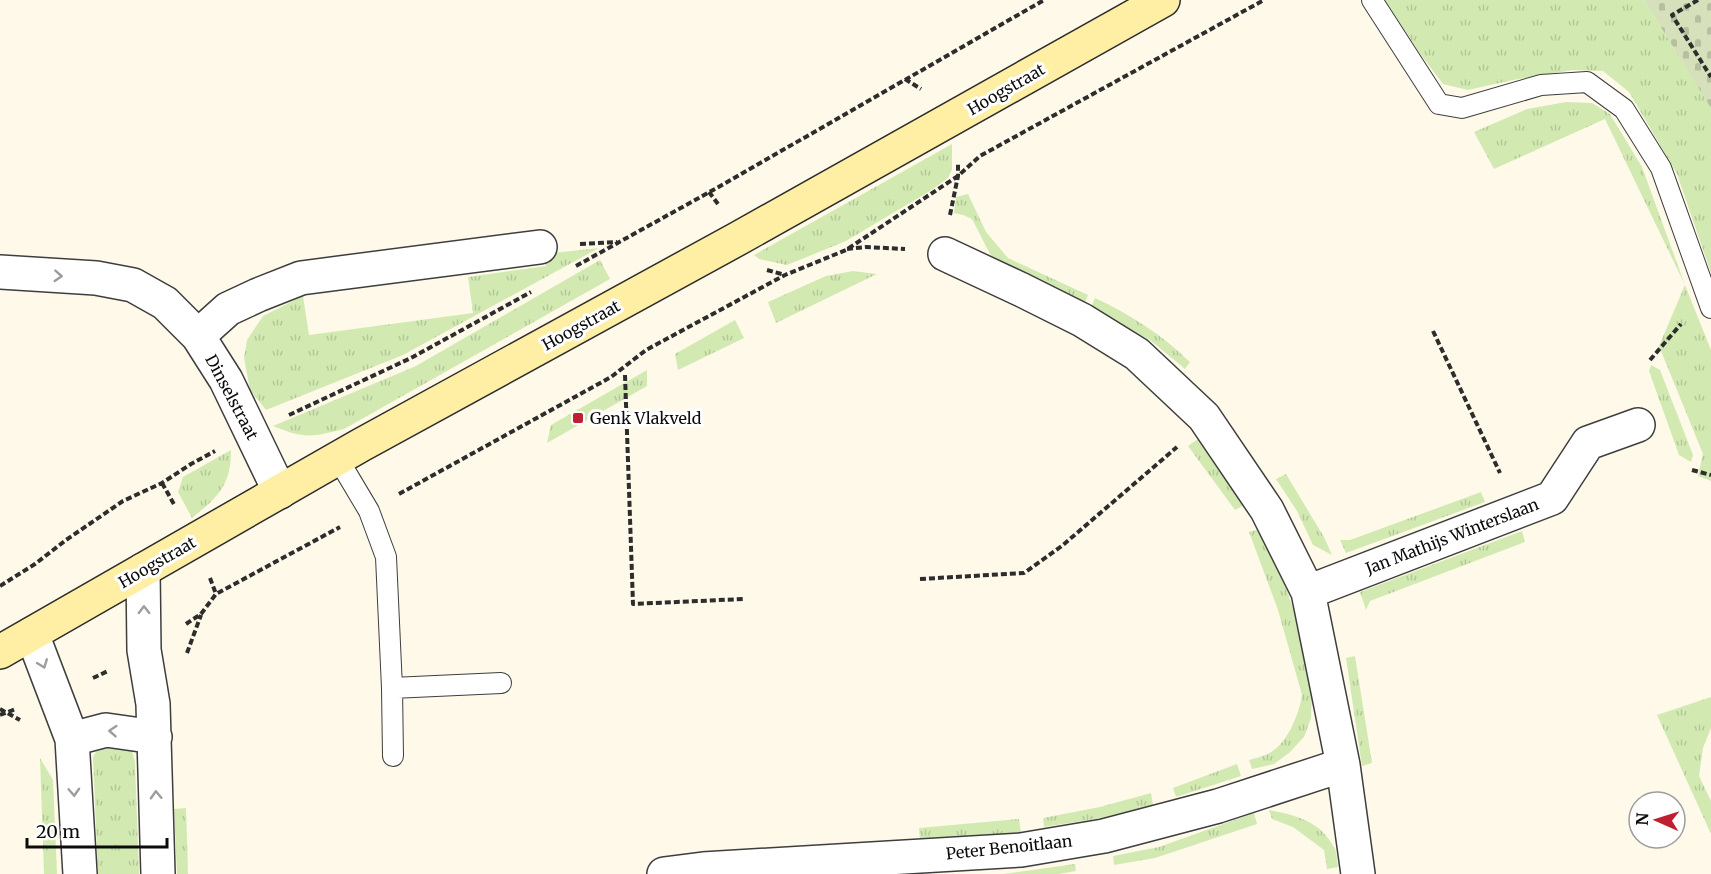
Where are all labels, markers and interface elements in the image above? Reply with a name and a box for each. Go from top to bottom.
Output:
street label: Hoogstraat [964,58,1049,119]
one-way arrow [54,269,63,282]
street label: Hoogstraat [539,295,624,355]
street label: Dinselstraat [201,351,263,444]
place label: Genk Vlakveld [590,408,702,428]
marker: Genk Vlakveld [571,411,585,425]
street label: Jan Mathijs Winterslaan [1362,494,1542,579]
street label: Hoogstraat [115,531,200,592]
one-way arrow [138,606,150,615]
one-way arrow [36,658,49,669]
one-way arrow [108,725,117,738]
one-way arrow [68,787,81,796]
one-way arrow [150,790,163,799]
north arrow [1627,790,1687,850]
scale bar [27,811,166,849]
text: N [1632,812,1652,826]
text: 20 m [36,820,80,843]
street label: Peter Benoitlaan [945,830,1074,864]

